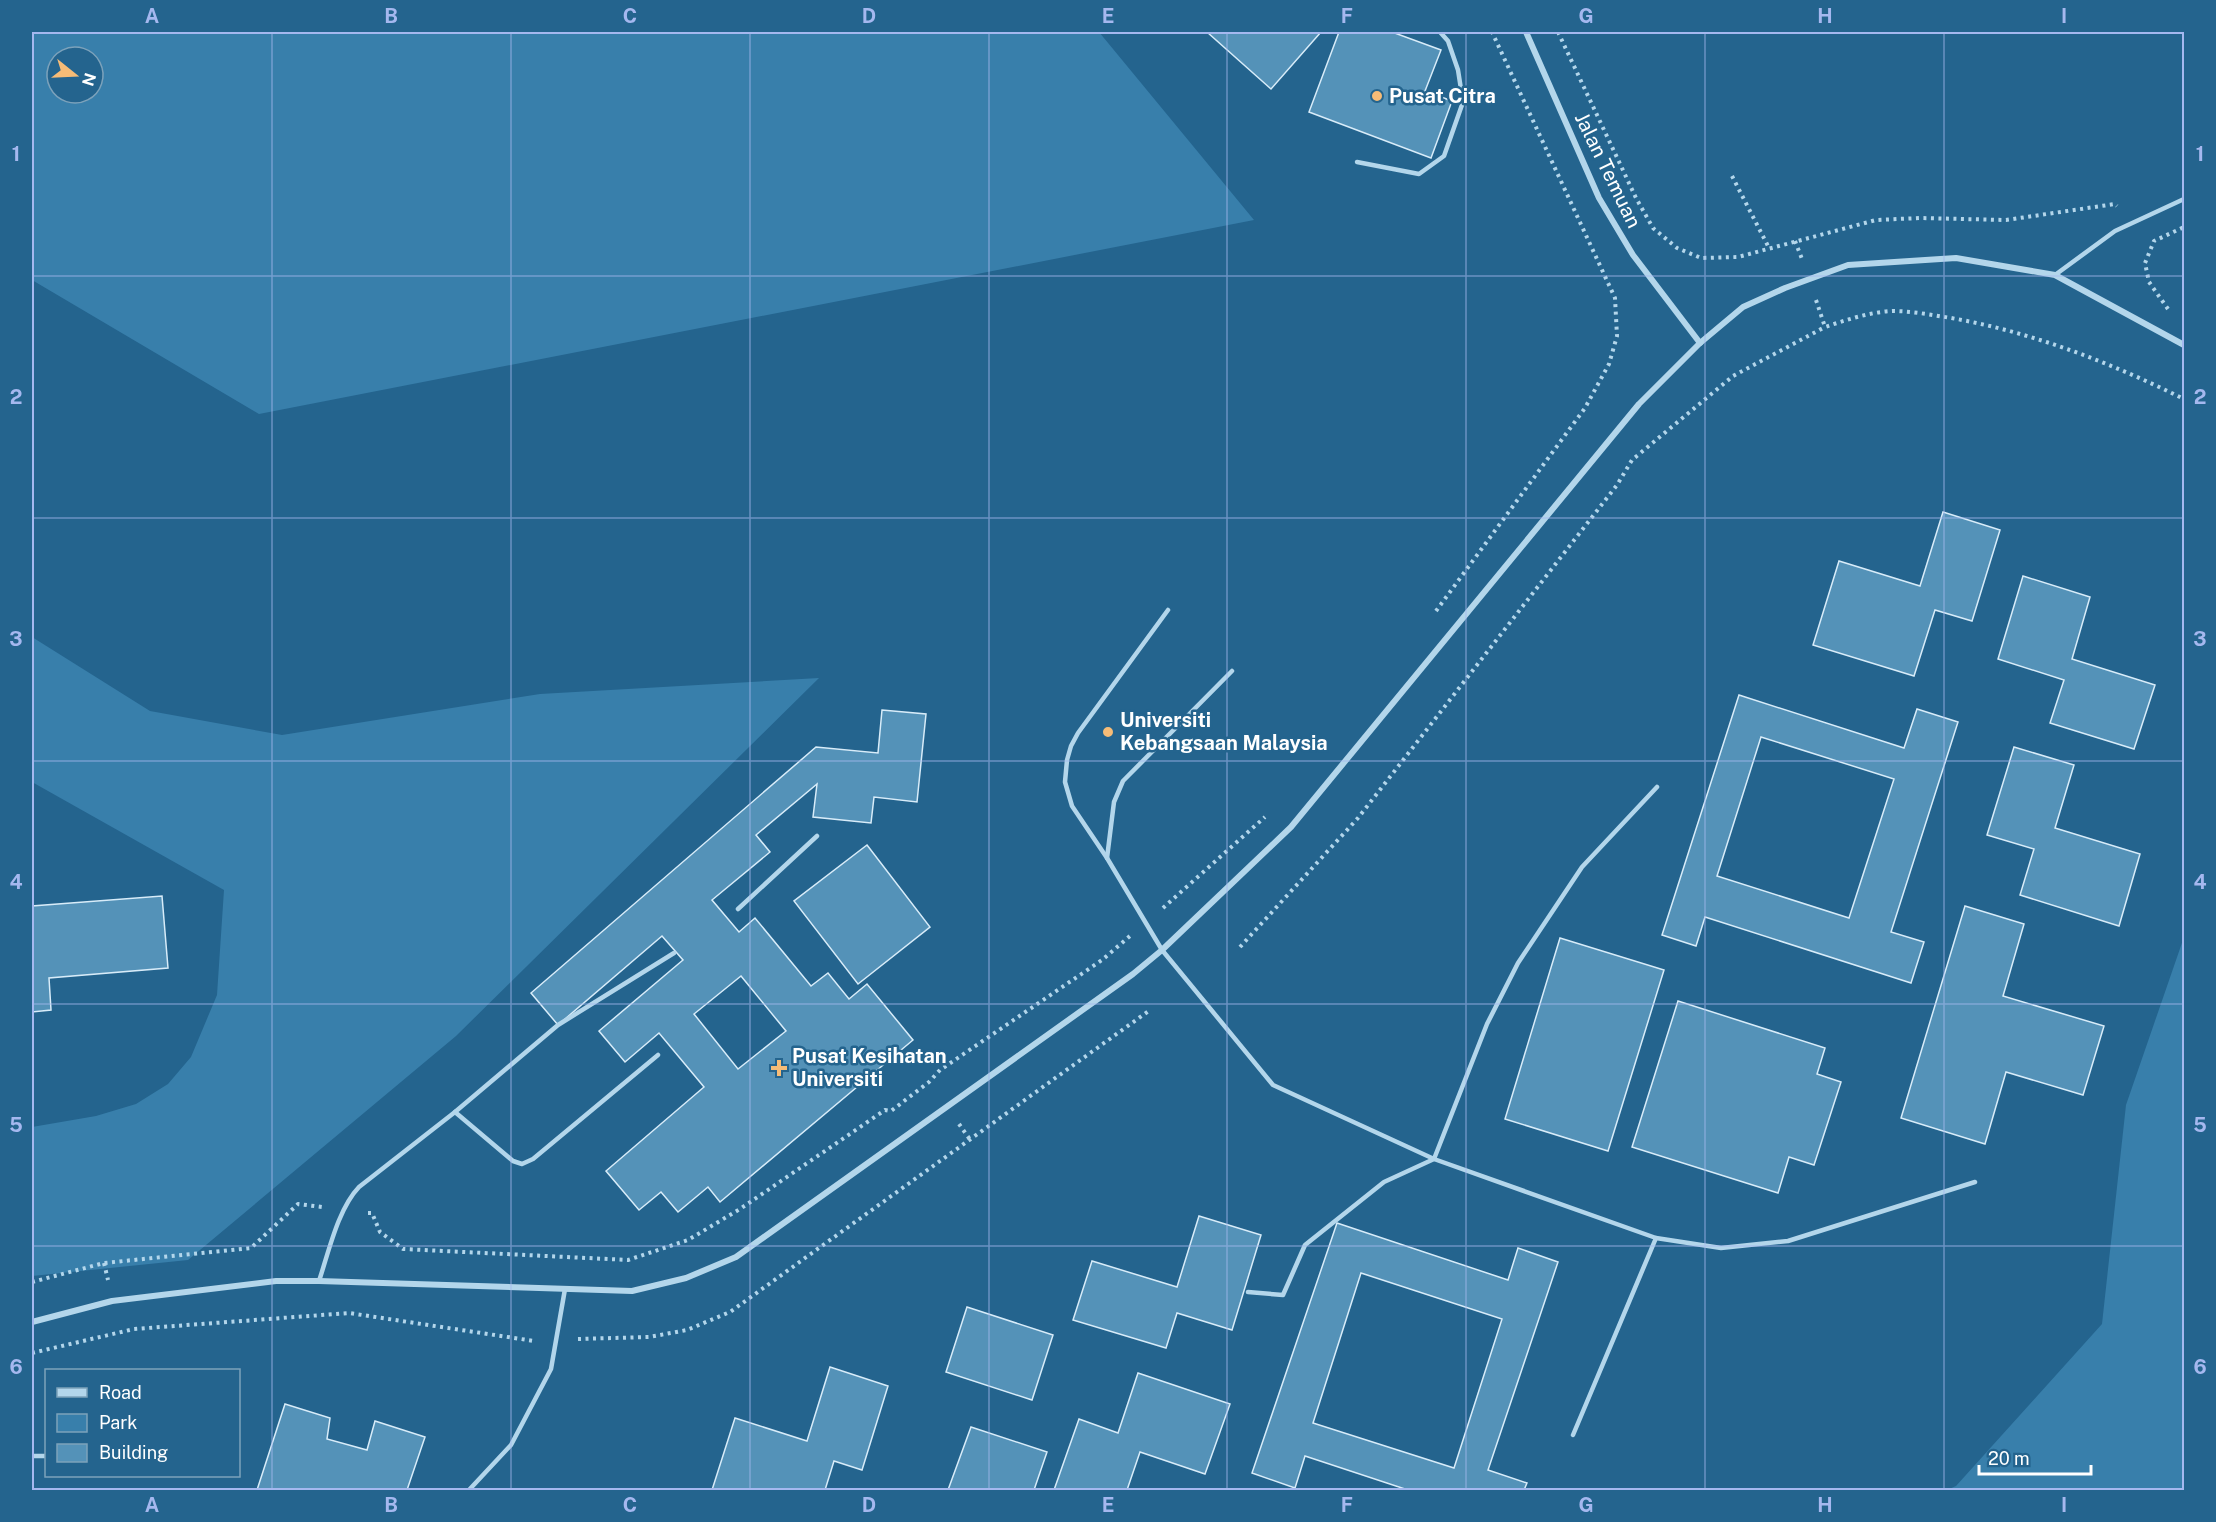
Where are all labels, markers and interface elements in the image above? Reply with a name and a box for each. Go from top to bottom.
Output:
text: A [145,4,159,28]
text: B [384,4,398,28]
text: C [623,4,637,28]
text: D [862,4,876,28]
text: E [1102,4,1114,28]
text: F [1341,4,1353,28]
text: G [1578,4,1594,28]
text: H [1817,4,1833,28]
text: I [2061,4,2067,28]
north arrow [45,45,105,105]
text: N [78,71,100,88]
place label: Pusat Citra [1389,84,1496,108]
marker: Pusat Citra [1370,89,1384,103]
street label: Jalan Temuan [1570,108,1646,232]
text: 1 [12,142,20,166]
text: 1 [2196,142,2204,166]
text: 2 [10,385,22,409]
text: 2 [2194,385,2206,409]
text: 3 [9,627,23,651]
text: 3 [2193,627,2207,651]
place label: Universiti Kebangsaan Malaysia [1120,708,1328,755]
marker: Universiti Kebangsaan Malaysia [1101,725,1115,739]
text: 4 [9,870,23,894]
text: 4 [2193,870,2207,894]
place label: Pusat Kesihatan Universiti [792,1044,947,1091]
marker: Pusat Kesihatan Universiti [770,1059,788,1077]
text: 5 [9,1113,23,1137]
text: 5 [2193,1113,2207,1137]
text: 6 [9,1355,23,1379]
text: 6 [2193,1355,2207,1379]
legend [45,1369,240,1477]
text: Road [99,1382,142,1403]
text: Park [99,1412,137,1433]
scale bar [1979,1438,2092,1476]
text: Building [99,1442,168,1463]
text: 20 m [1988,1448,2030,1469]
text: A [145,1493,159,1517]
text: B [384,1493,398,1517]
text: C [623,1493,637,1517]
text: D [862,1493,876,1517]
text: E [1102,1493,1114,1517]
text: F [1341,1493,1353,1517]
text: G [1578,1493,1594,1517]
text: H [1817,1493,1833,1517]
text: I [2061,1493,2067,1517]

